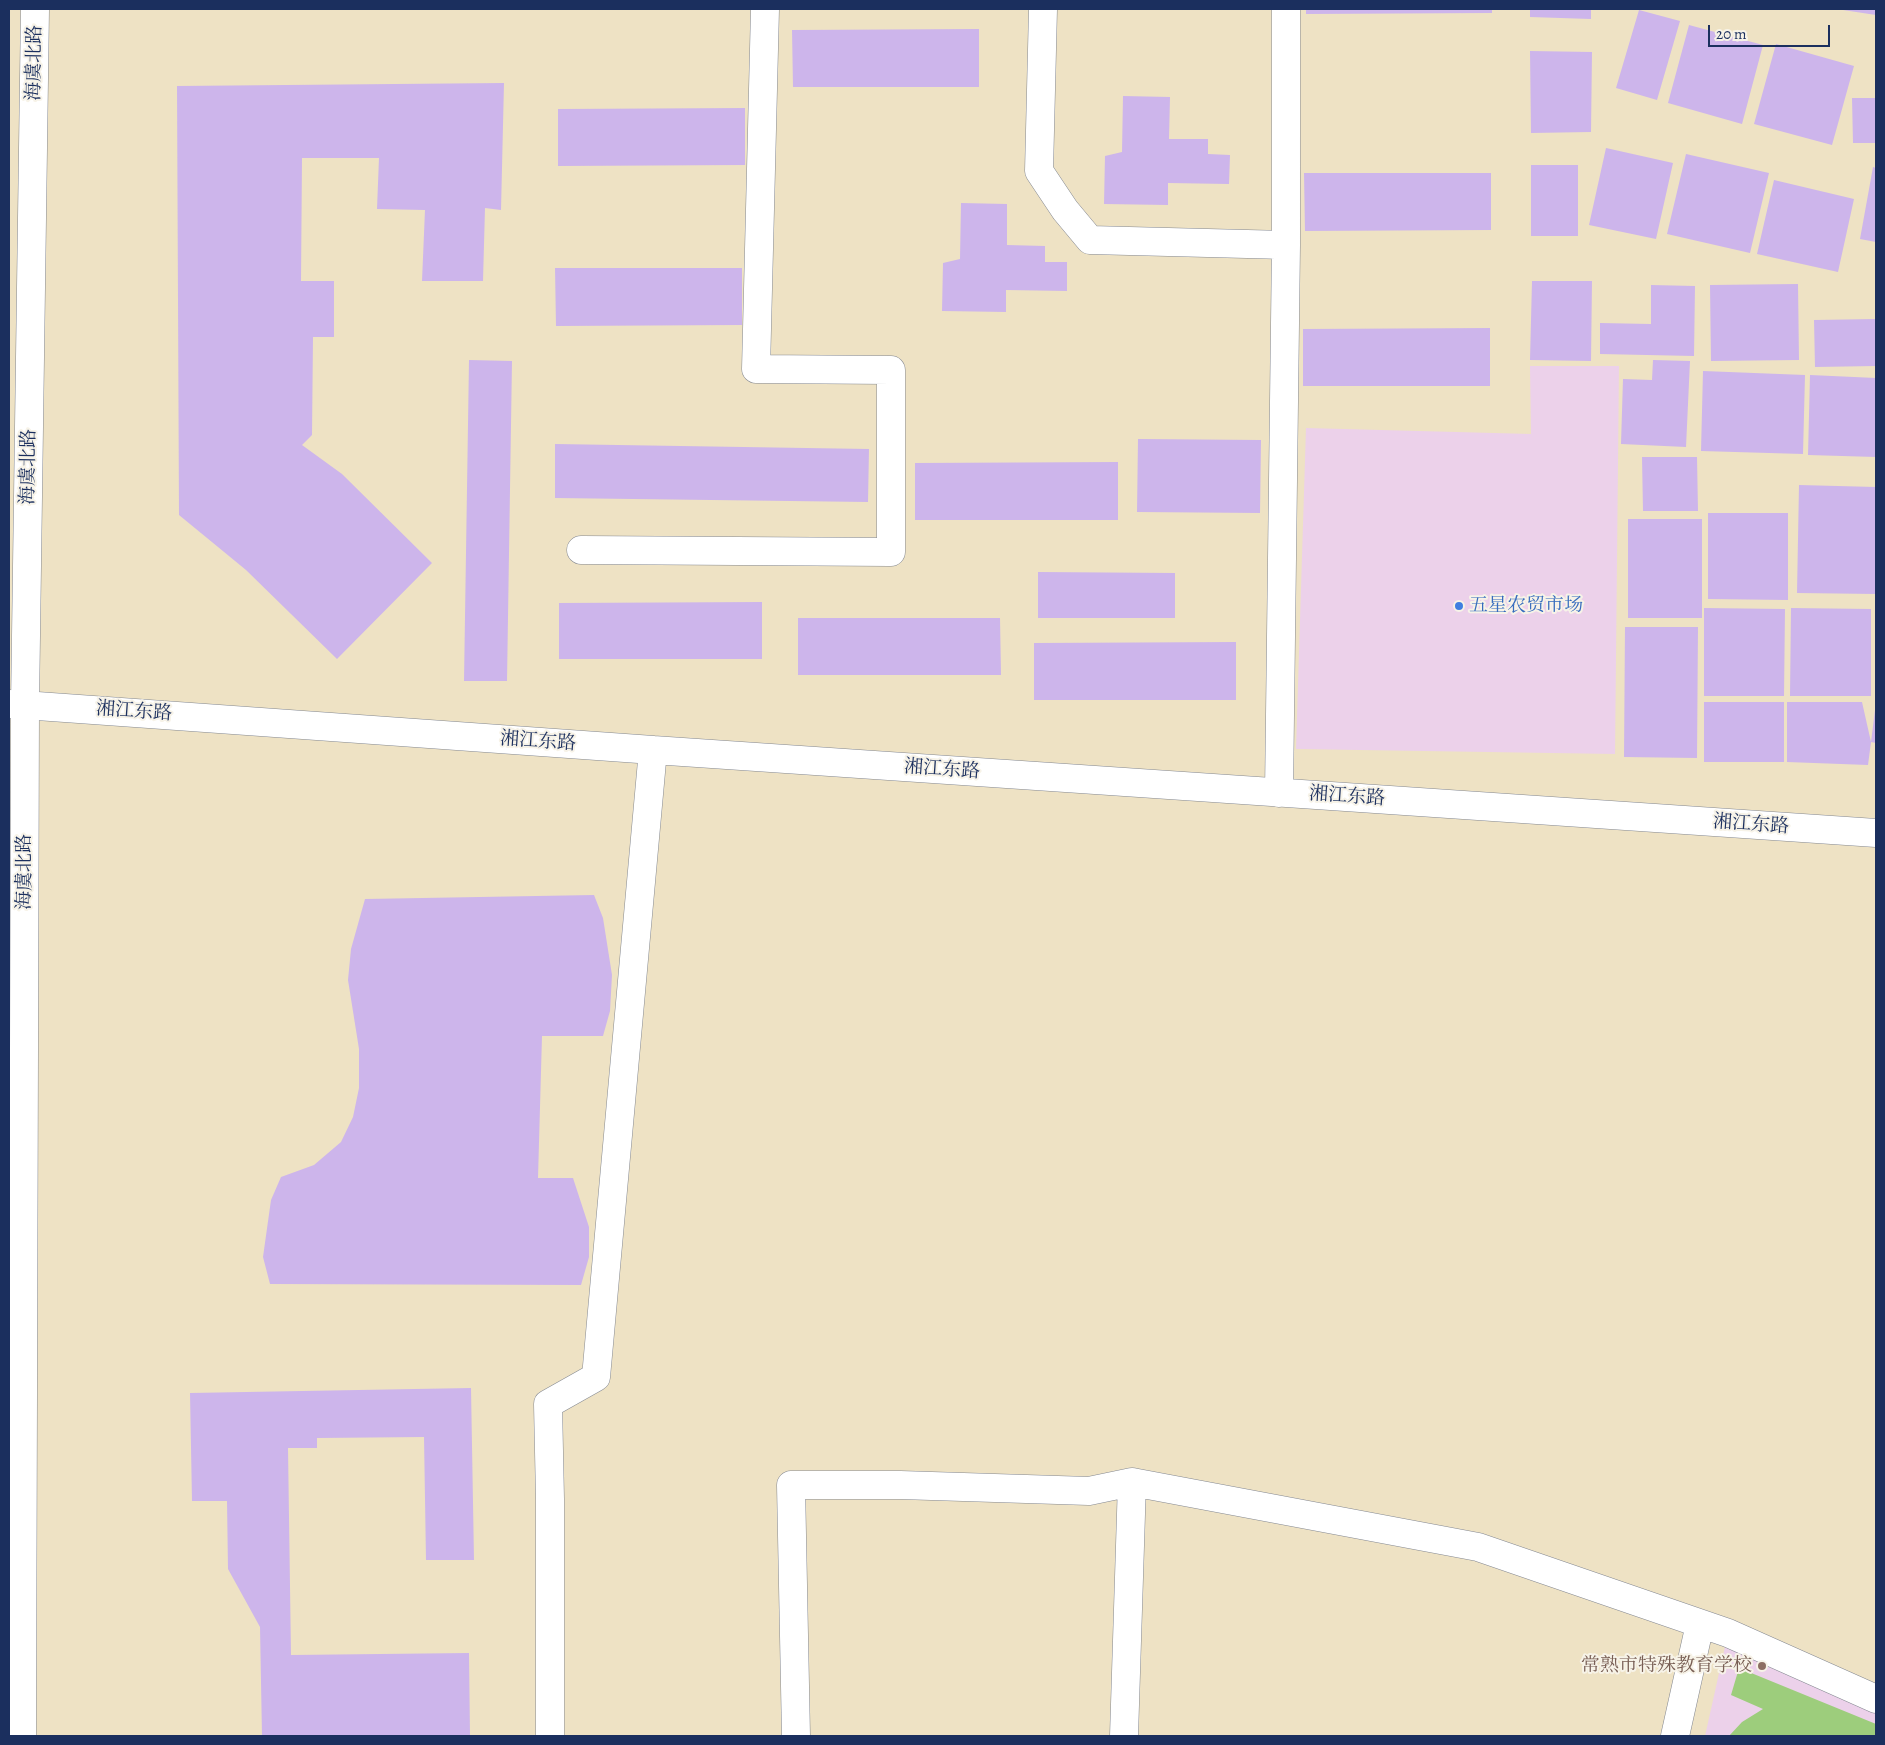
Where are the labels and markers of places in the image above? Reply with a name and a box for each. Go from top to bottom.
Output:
place label: 五星农贸市场 [1469,595,1583,617]
marker: 五星农贸市场 [1453,600,1465,612]
place label: 常熟市特殊教育学校 [1581,1655,1752,1677]
marker: 常熟市特殊教育学校 [1756,1660,1768,1672]

